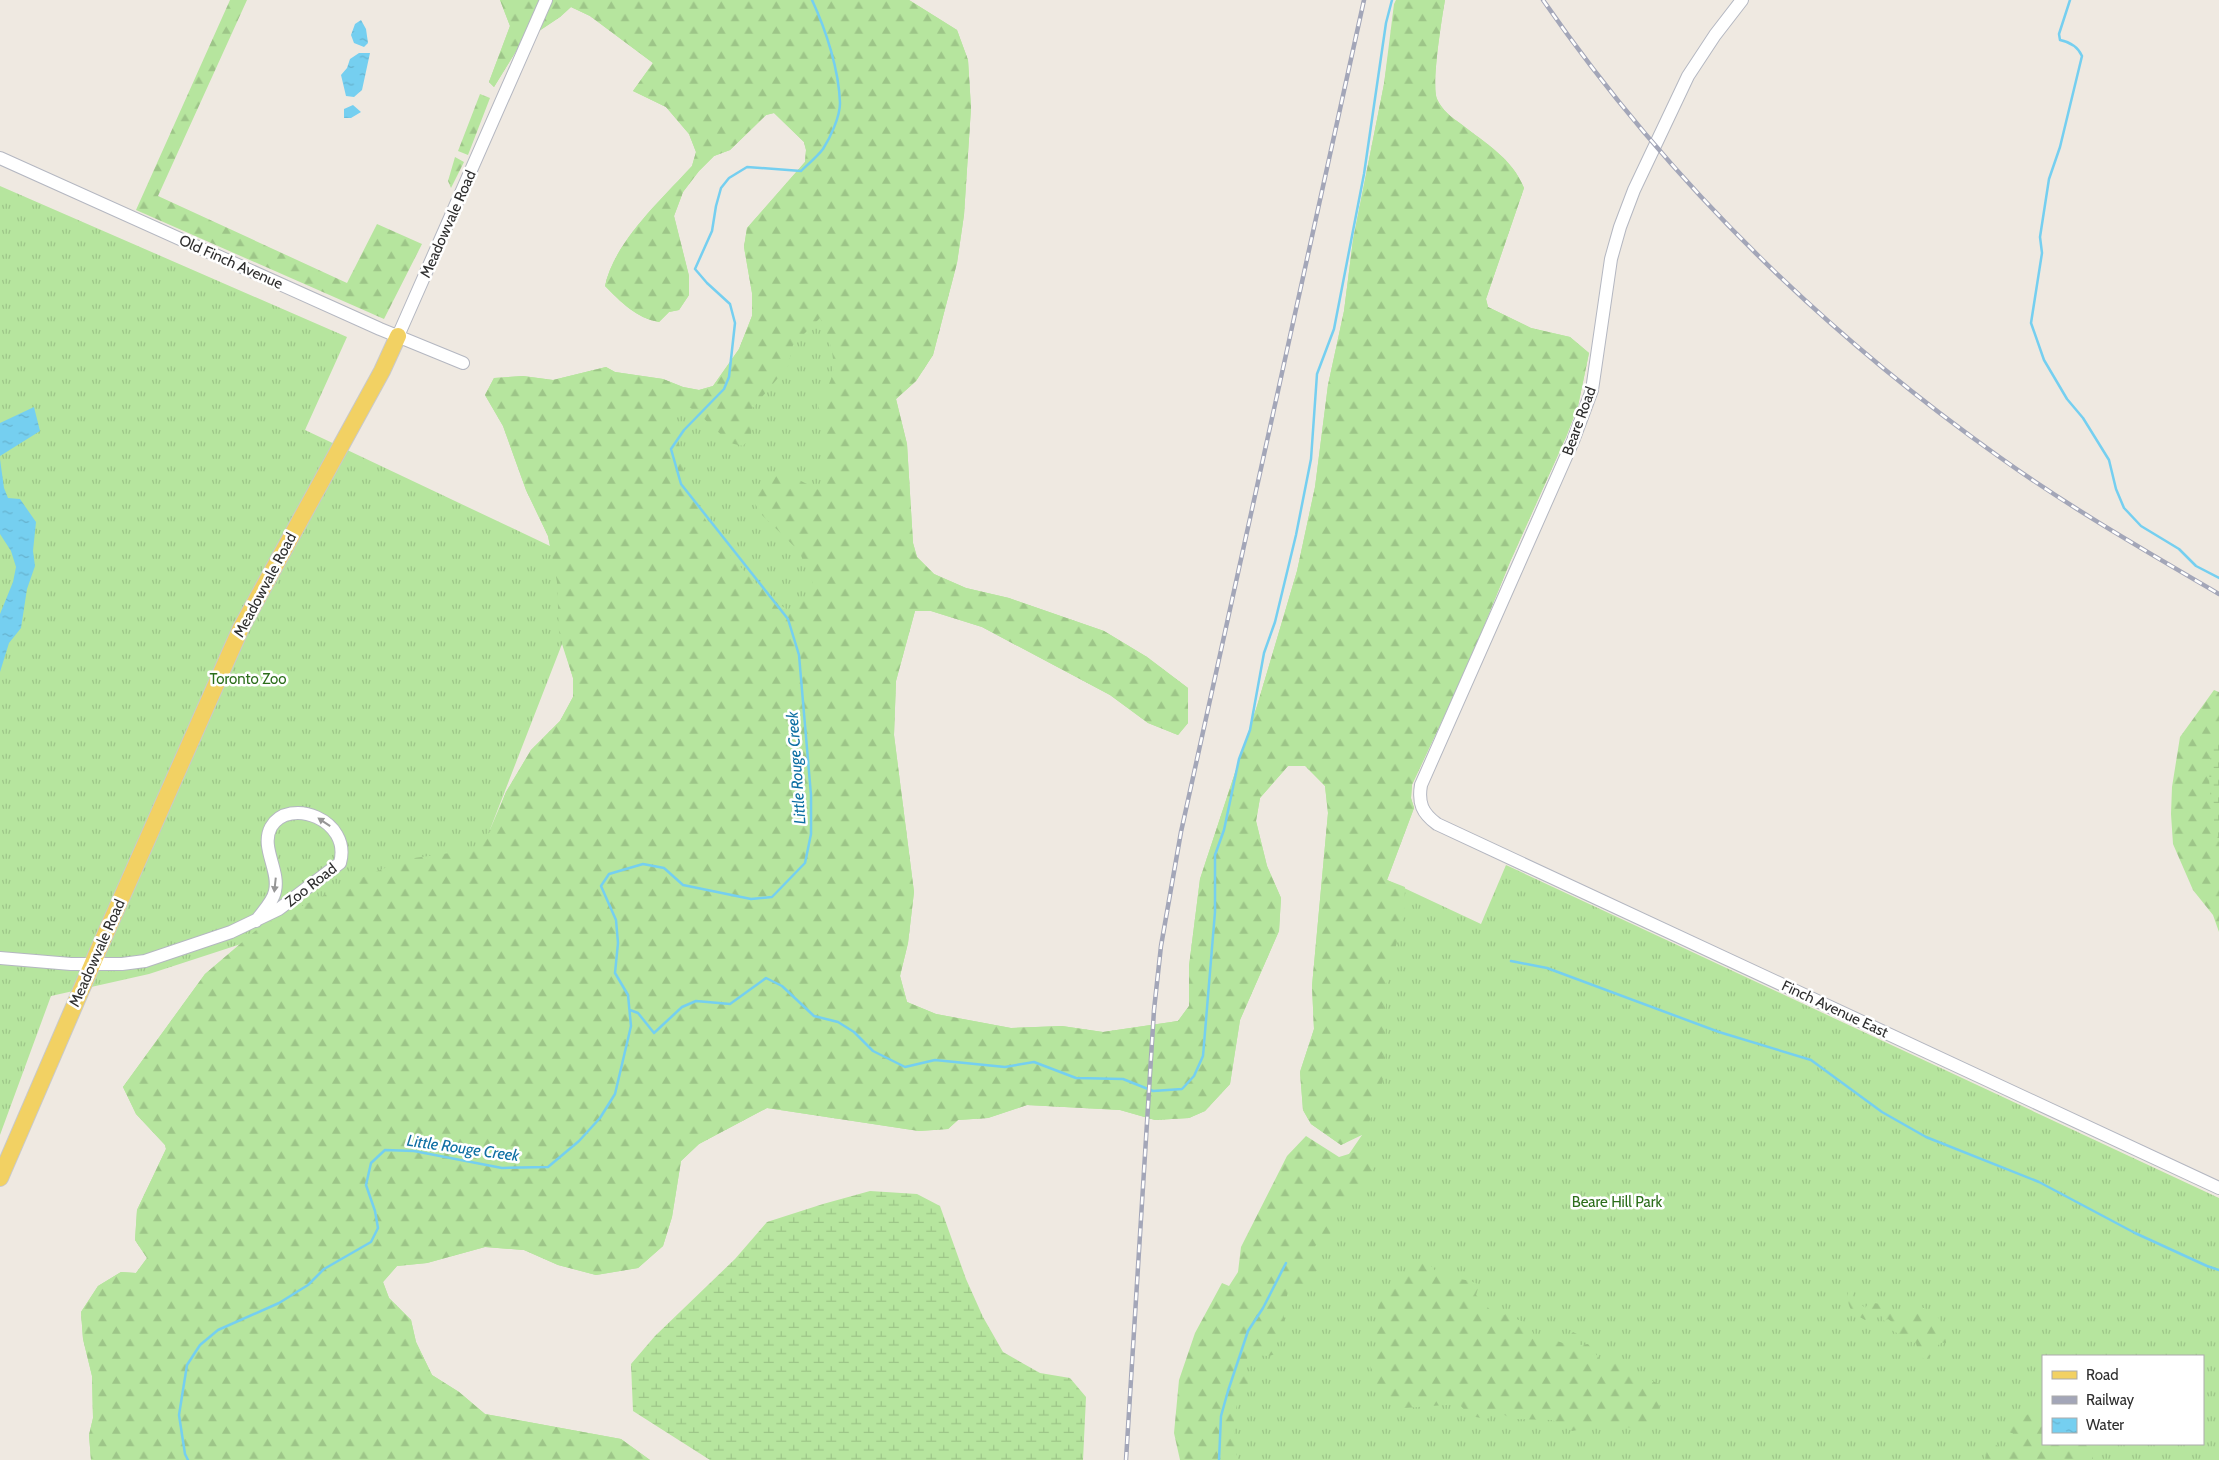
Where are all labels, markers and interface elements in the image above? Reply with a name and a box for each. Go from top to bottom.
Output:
street label: Meadowvale Road [416,167,480,281]
street label: Old Finch Avenue [176,231,286,293]
street label: Beare Road [1558,384,1600,458]
street label: Meadowvale Road [230,530,300,640]
park label: Toronto Zoo [209,670,287,688]
water label: Little Rouge Creek [783,710,809,825]
one-way arrow [317,817,330,827]
street label: Zoo Road [282,859,340,911]
one-way arrow [271,877,279,893]
street label: Meadowvale Road [65,896,129,1010]
street label: Finch Avenue East [1779,976,1891,1042]
water label: Little Rouge Creek [406,1131,521,1165]
park label: Beare Hill Park [1572,1193,1663,1211]
legend [2042,1355,2204,1445]
text: Road [2086,1366,2119,1384]
text: Railway [2086,1391,2135,1409]
text: Water [2086,1416,2124,1434]

